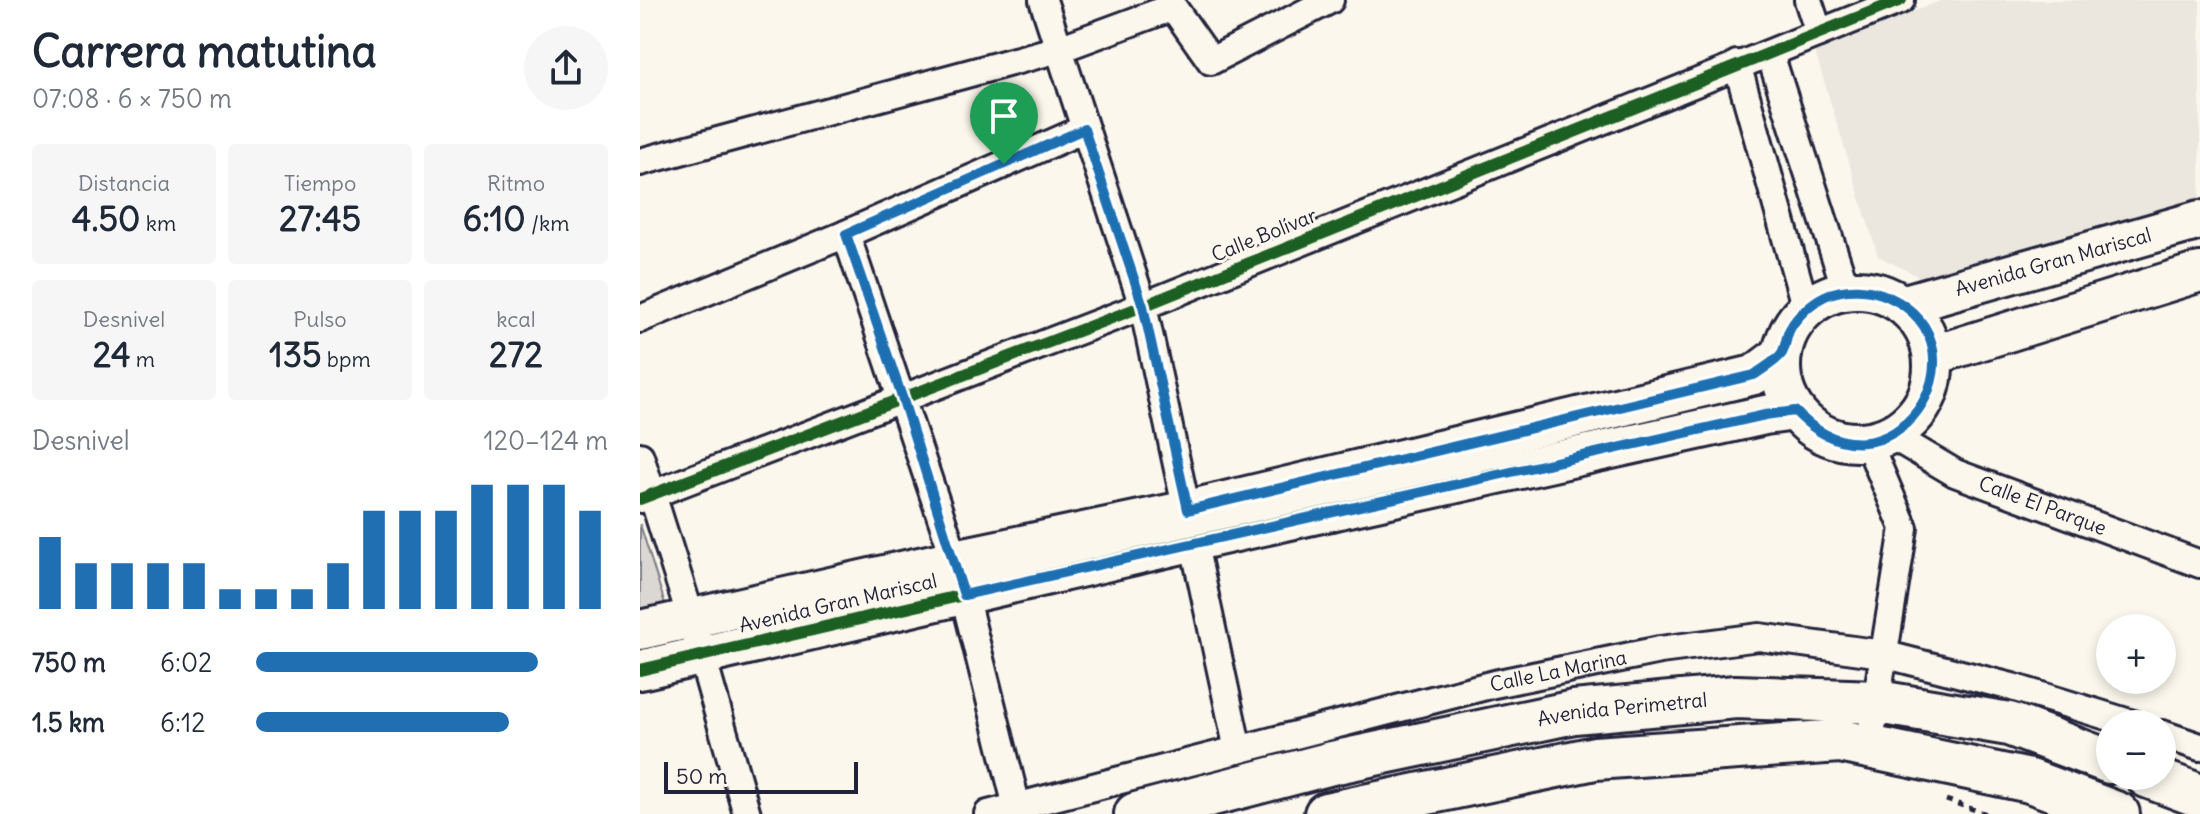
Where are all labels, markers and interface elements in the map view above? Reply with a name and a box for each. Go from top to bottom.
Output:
text: Carrera matutina [32,24,377,79]
button: share [524,26,608,110]
text: 07:08 · 6 × 750 m [32,82,232,115]
pin [970,82,1038,164]
icon: arrive [982,94,1026,138]
text: Distancia [78,169,170,197]
text: Tiempo [284,169,356,197]
text: Ritmo [487,169,545,197]
text: 4.50 [72,197,140,240]
text: 27:45 [279,197,361,240]
text: 6:10 [463,197,526,240]
street label: Calle Bolívar [1207,202,1320,267]
text: km [140,209,176,237]
text: /km [526,209,569,237]
street label: Avenida Gran Mariscal [1952,222,2154,301]
text: Desnivel [83,305,165,333]
text: Pulso [293,305,347,333]
text: kcal [496,305,536,333]
text: 24 [93,333,131,376]
text: 135 [269,333,322,376]
text: 272 [489,333,543,376]
text: m [131,345,155,373]
text: bpm [322,345,371,373]
text: Desnivel [32,424,130,457]
text: 120–124 m [483,424,608,457]
street label: Calle El Parque [1976,470,2110,540]
street label: Avenida Gran Mariscal [736,568,939,637]
map controls [2096,614,2176,790]
button: + [2096,614,2176,694]
street label: Calle La Marina [1488,644,1629,697]
text: 750 m [32,646,106,679]
text: 6:02 [160,646,212,679]
street label: Avenida Perimetral [1535,687,1708,731]
text: 1.5 km [32,706,105,739]
text: 6:12 [160,706,205,739]
button: − [2096,710,2176,790]
scale bar [664,758,858,794]
text: 50 m [676,762,728,790]

